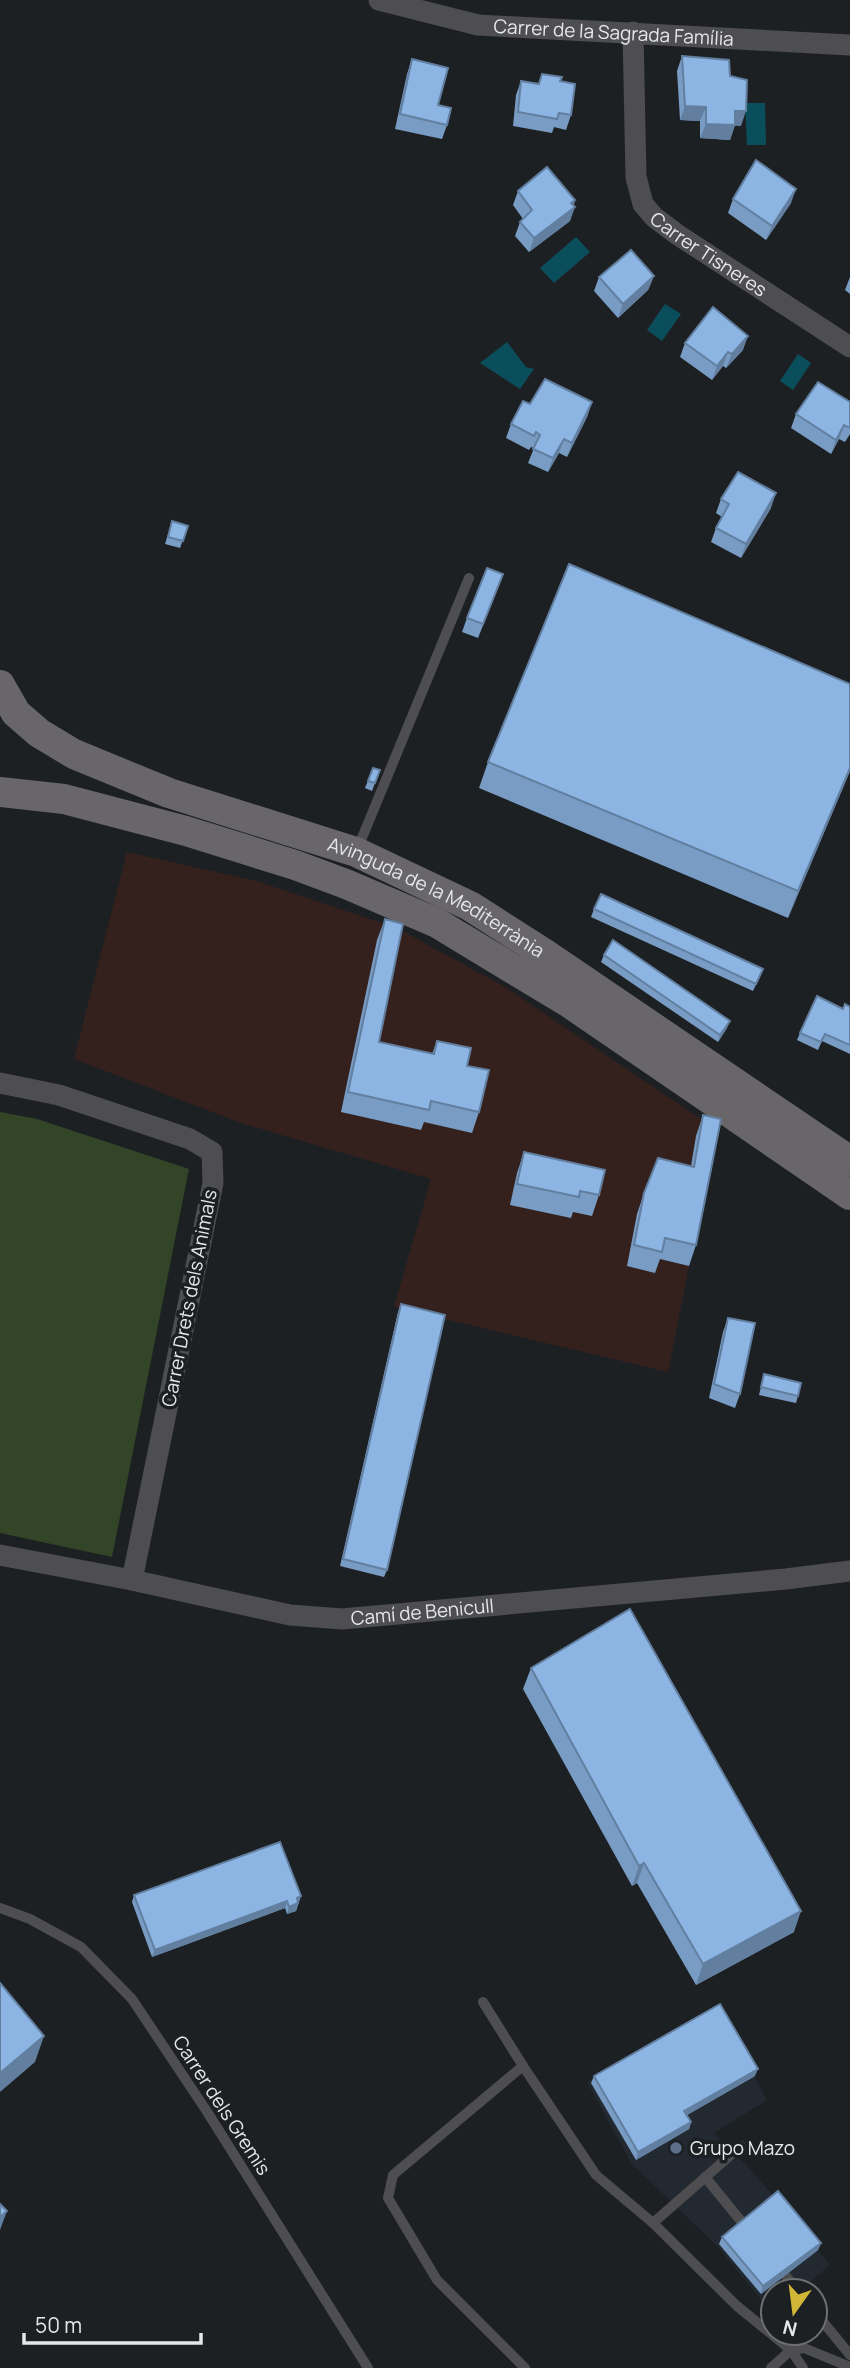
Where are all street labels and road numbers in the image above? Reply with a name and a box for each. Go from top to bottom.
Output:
street label: Carrer de la Sagrada Família [493,13,734,52]
street label: Carrer Tisneres [645,206,772,303]
street label: Avinguda de la Mediterrània [325,831,550,963]
street label: Carrer Drets dels Animals [155,1187,223,1409]
street label: Camí de Benicull [350,1592,495,1631]
street label: Carrer dels Gremis [167,2030,277,2180]

